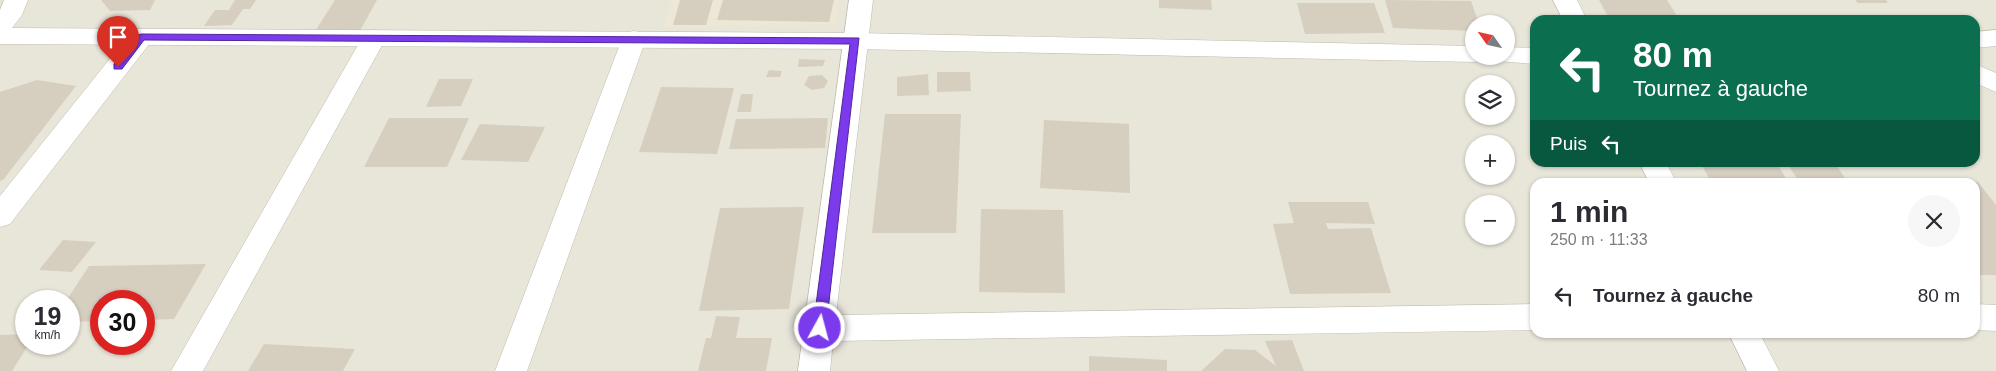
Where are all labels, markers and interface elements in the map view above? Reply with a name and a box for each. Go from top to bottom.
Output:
north arrow [1465,15,1515,65]
map controls [1465,15,1515,245]
pin [97,16,139,67]
icon: arrive [104,23,132,51]
icon: left [1550,35,1615,100]
text: 80 m [1633,35,1713,74]
button: layers [1465,75,1515,125]
text: Tournez à gauche [1633,76,1808,101]
icon: left [1597,130,1625,158]
text: Puis [1550,133,1587,154]
button: + [1465,135,1515,185]
button: − [1465,195,1515,245]
text: 1 min [1550,195,1628,228]
button: close [1908,195,1960,247]
text: 250 m · 11:33 [1550,231,1648,248]
icon: left [1550,282,1578,310]
text: Tournez à gauche [1593,285,1753,306]
text: 80 m [1918,285,1960,306]
speed limit sign: 30 [90,290,155,355]
position arrow [793,301,845,353]
text: 19 [34,302,61,330]
text: km/h [34,328,61,342]

